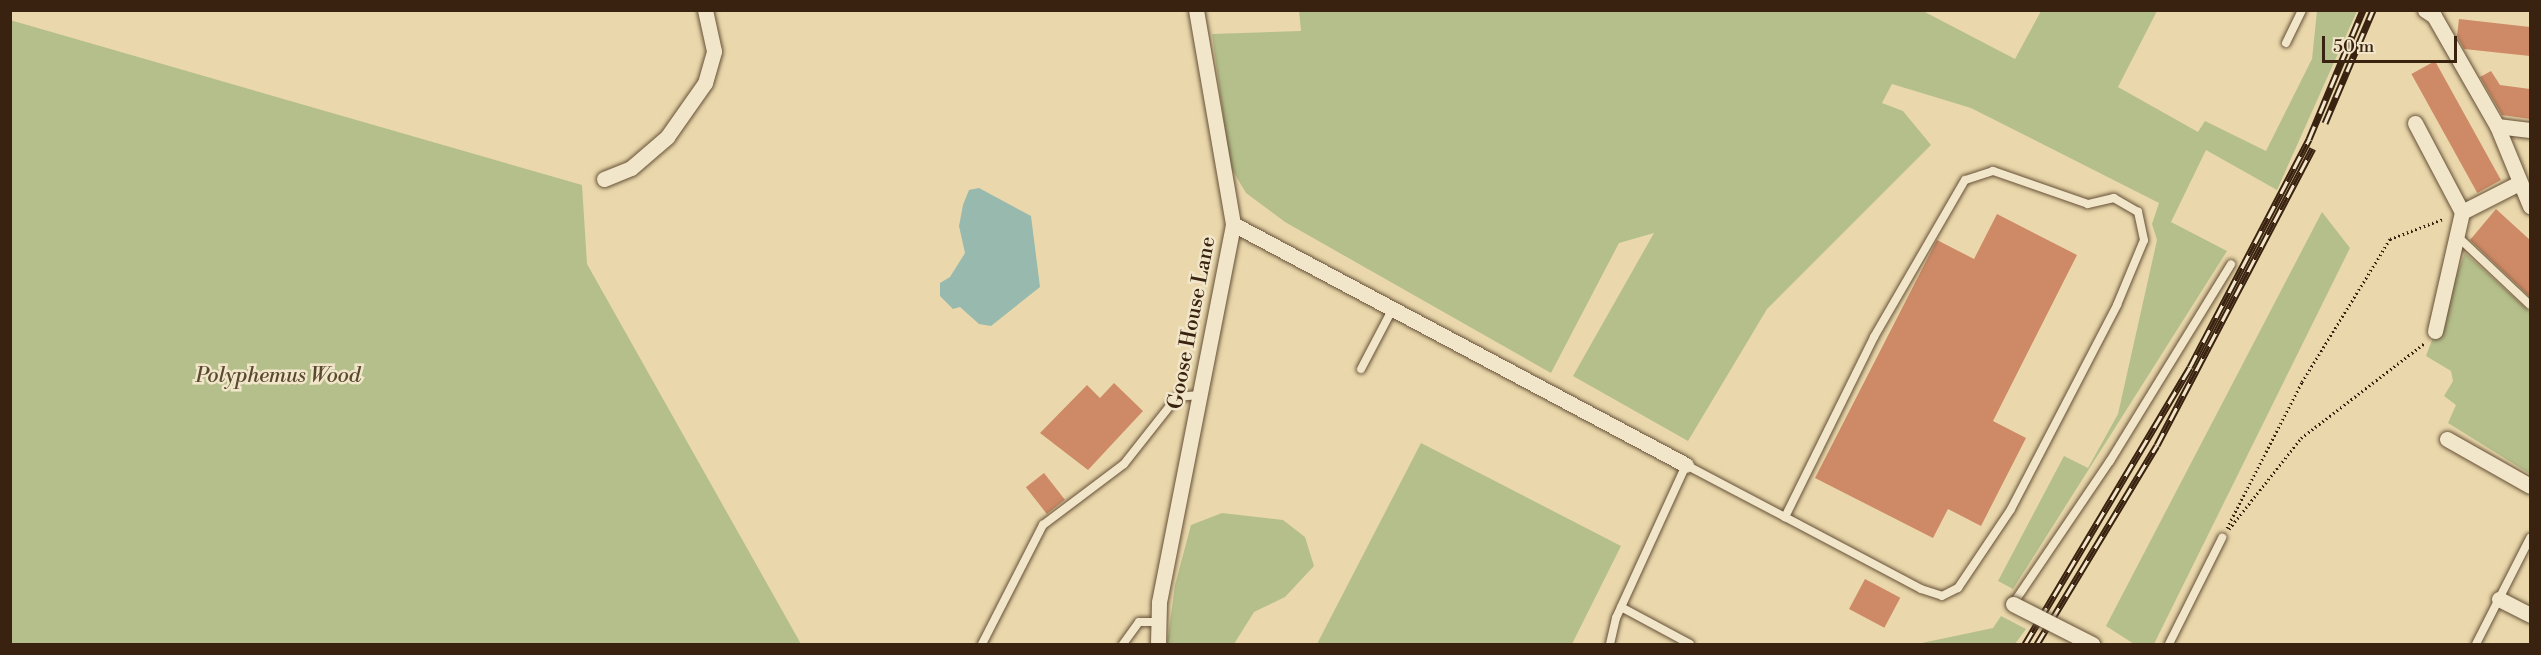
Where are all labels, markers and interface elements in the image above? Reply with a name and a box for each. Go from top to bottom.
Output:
scale bar [2325,24,2460,62]
text: 50 m [2333,35,2374,58]
street label: Goose House Lane [1163,234,1221,412]
park label: Polyphemus Wood [196,363,360,389]

